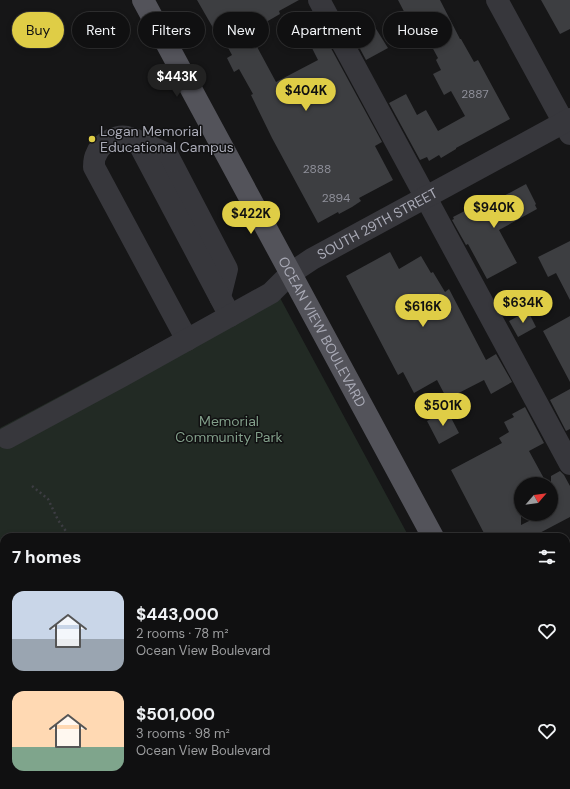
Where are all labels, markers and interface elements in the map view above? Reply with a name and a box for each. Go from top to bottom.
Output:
chip: Buy [12,12,64,48]
chip: Rent [72,12,130,48]
chip: Filters [138,12,205,48]
chip: New [213,12,269,48]
chip: Apartment [277,12,375,48]
chip: House [383,12,452,48]
pin: $443K [149,64,205,98]
text: $443K [156,68,198,85]
pin: $404K [278,78,334,112]
text: $404K [285,82,327,99]
house number: 2887 [461,86,489,102]
place label: Logan Memorial Educational Campus [100,122,234,156]
marker: Logan Memorial Educational Campus [87,134,97,144]
house number: 2888 [303,161,331,177]
street label: SOUTH 29TH STREET [314,184,441,264]
house number: 2894 [322,190,350,206]
pin: $940K [466,195,522,229]
text: $940K [473,199,515,216]
pin: $422K [223,201,279,235]
text: $422K [231,205,271,222]
street label: OCEAN VIEW BOULEVARD [274,253,370,410]
pin: $634K [495,290,551,324]
pin: $616K [395,294,451,328]
text: $634K [503,294,543,311]
text: $616K [404,298,442,315]
pin: $501K [415,393,471,427]
text: $501K [424,397,462,414]
park label: Memorial Community Park [175,412,283,446]
north arrow [514,477,558,521]
map controls [514,477,558,521]
text: 7 homes [12,546,81,568]
icon: filters [536,546,558,568]
text: $443,000 [136,603,219,625]
icon: home [44,607,92,655]
icon: heart [536,620,558,642]
text: 2 rooms · 78 m² [136,625,228,642]
text: Ocean View Boulevard [136,642,271,659]
text: $501,000 [136,703,215,725]
icon: home [44,707,92,755]
icon: heart [536,720,558,742]
text: 3 rooms · 98 m² [136,725,230,742]
text: Ocean View Boulevard [136,742,271,759]

